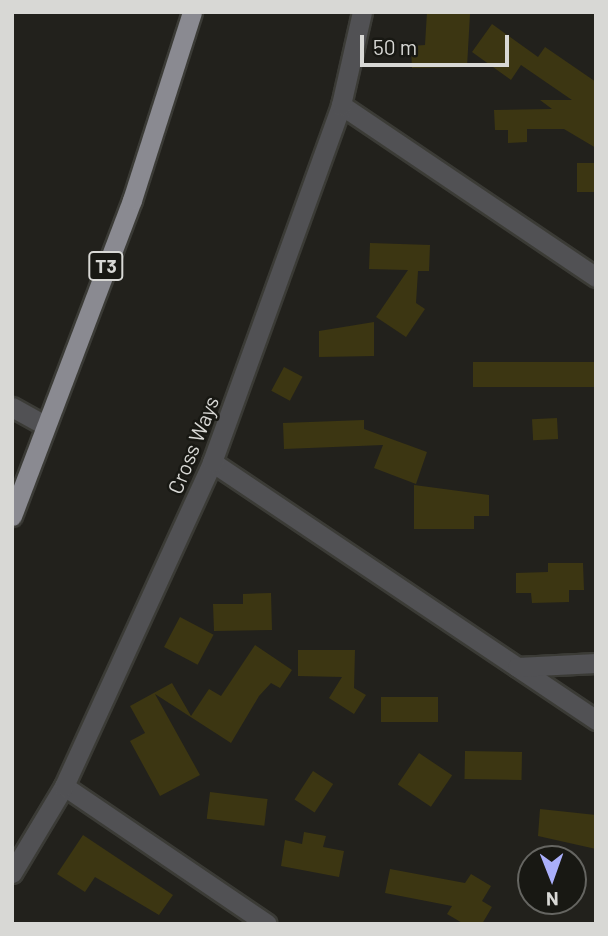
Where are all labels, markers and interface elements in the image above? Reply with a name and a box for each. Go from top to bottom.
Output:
scale bar [363,21,512,65]
text: 50 m [373,34,417,59]
road number: T3 [87,250,125,282]
street label: Cross Ways [162,393,224,497]
north arrow [517,845,587,915]
text: N [546,888,559,911]

